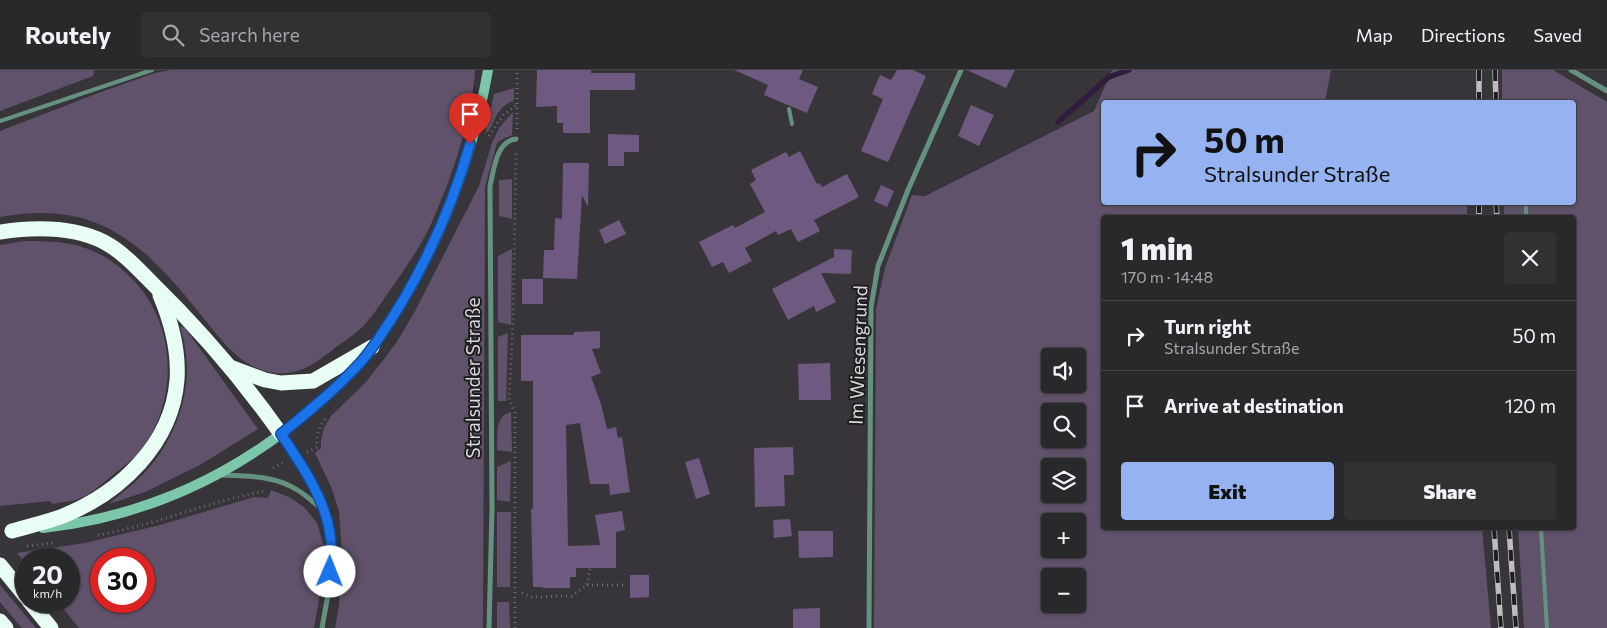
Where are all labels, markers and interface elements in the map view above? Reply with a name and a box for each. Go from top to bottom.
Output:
search box [141,12,491,57]
text: Routely [25,20,111,49]
icon: search [159,21,187,49]
text: Search here [199,23,300,46]
text: Map [1356,24,1393,46]
text: Directions [1421,24,1505,46]
text: Saved [1533,24,1582,46]
pin [449,93,491,144]
icon: arrive [456,100,484,128]
text: 50 m [1204,117,1285,160]
icon: right [1121,120,1186,185]
text: Stralsunder Straße [1204,160,1390,187]
text: 1 min [1121,229,1193,266]
button: close [1504,232,1556,284]
text: 170 m · 14:48 [1121,267,1213,286]
street label: Im Wiesengrund [844,285,871,425]
street label: Stralsunder Straße [461,298,484,458]
text: Turn right [1164,315,1251,338]
icon: right [1121,322,1149,350]
text: 50 m [1512,324,1556,347]
text: Stralsunder Straße [1164,338,1300,357]
map controls [1041,348,1086,613]
button: sound [1041,348,1086,393]
icon: arrive [1121,392,1149,420]
text: Arrive at destination [1164,394,1344,417]
text: 120 m [1505,394,1556,417]
button: search [1041,403,1086,448]
button: layers [1041,458,1086,503]
button: Exit [1121,462,1334,520]
button: Share [1344,462,1556,520]
button: + [1041,513,1086,558]
position arrow [303,545,355,597]
speed limit sign: 30 [90,548,155,613]
text: 20 [32,559,63,589]
button: − [1041,568,1086,613]
text: km/h [33,586,62,600]

